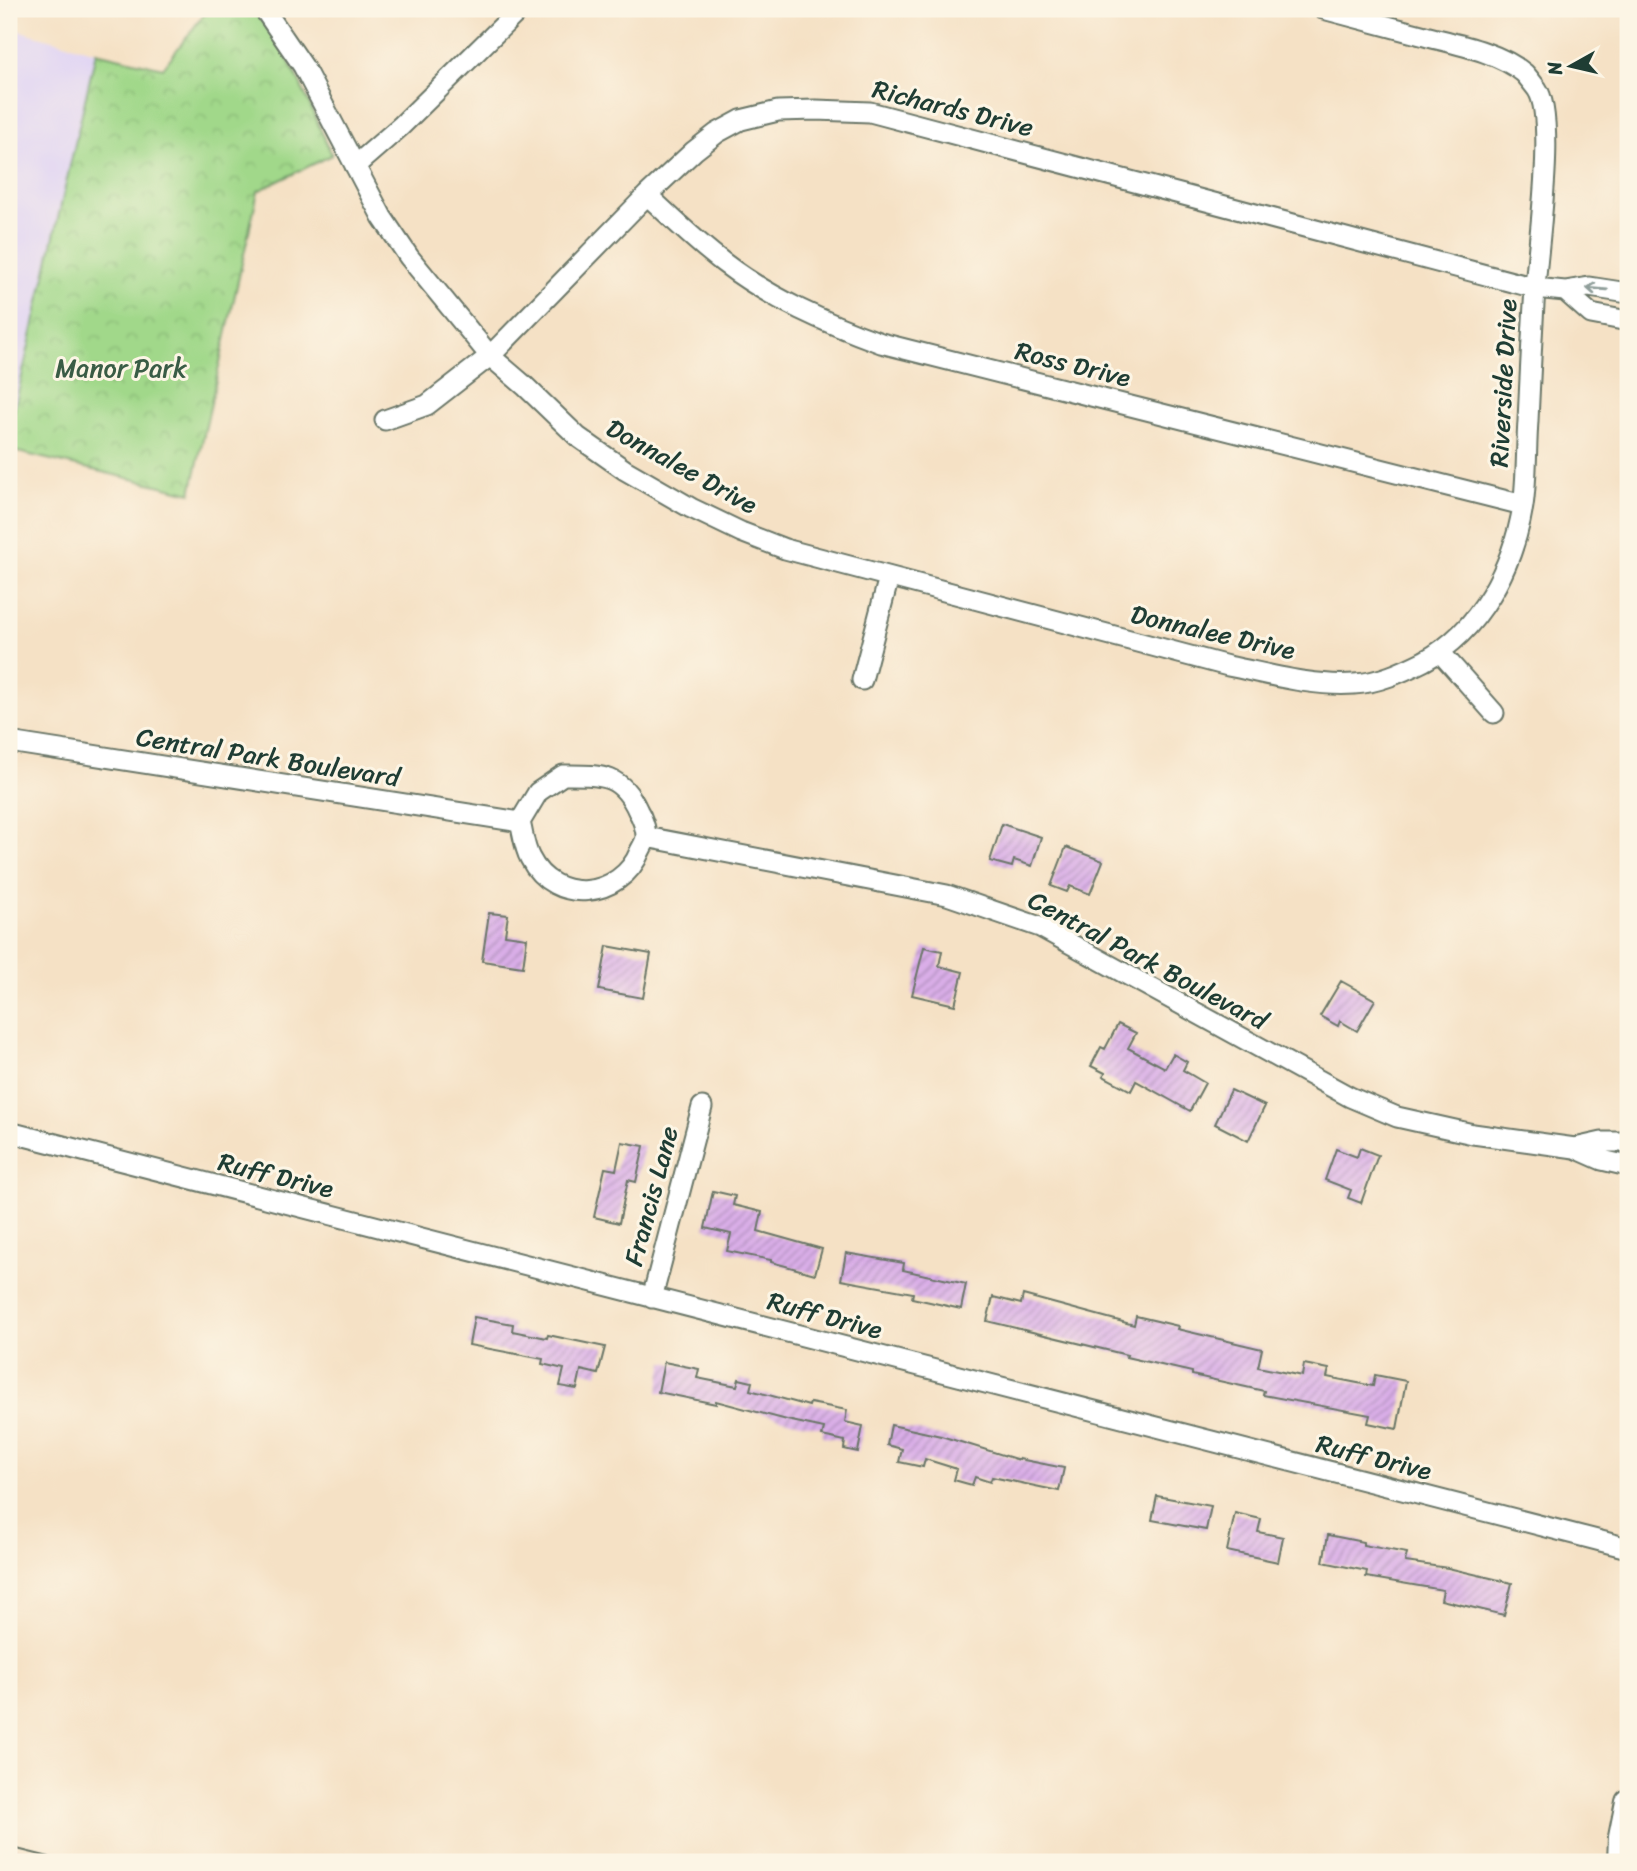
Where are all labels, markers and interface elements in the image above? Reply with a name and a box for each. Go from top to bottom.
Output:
north arrow [1536,32,1606,102]
text: N [1537,59,1572,78]
street label: Richards Drive [868,66,1038,150]
one-way arrow [1586,282,1608,295]
street label: Riverside Drive [1476,297,1530,468]
street label: Ross Drive [1010,327,1136,401]
park label: Manor Park [55,345,187,391]
street label: Donnalee Drive [597,405,767,527]
street label: Donnalee Drive [1126,591,1300,673]
street label: Central Park Boulevard [133,713,405,801]
street label: Central Park Boulevard [1020,877,1278,1044]
street label: Francis Lane [610,1121,692,1271]
street label: Ruff Drive [213,1138,339,1212]
street label: Ruff Drive [762,1278,888,1353]
street label: Ruff Drive [1311,1420,1437,1494]

